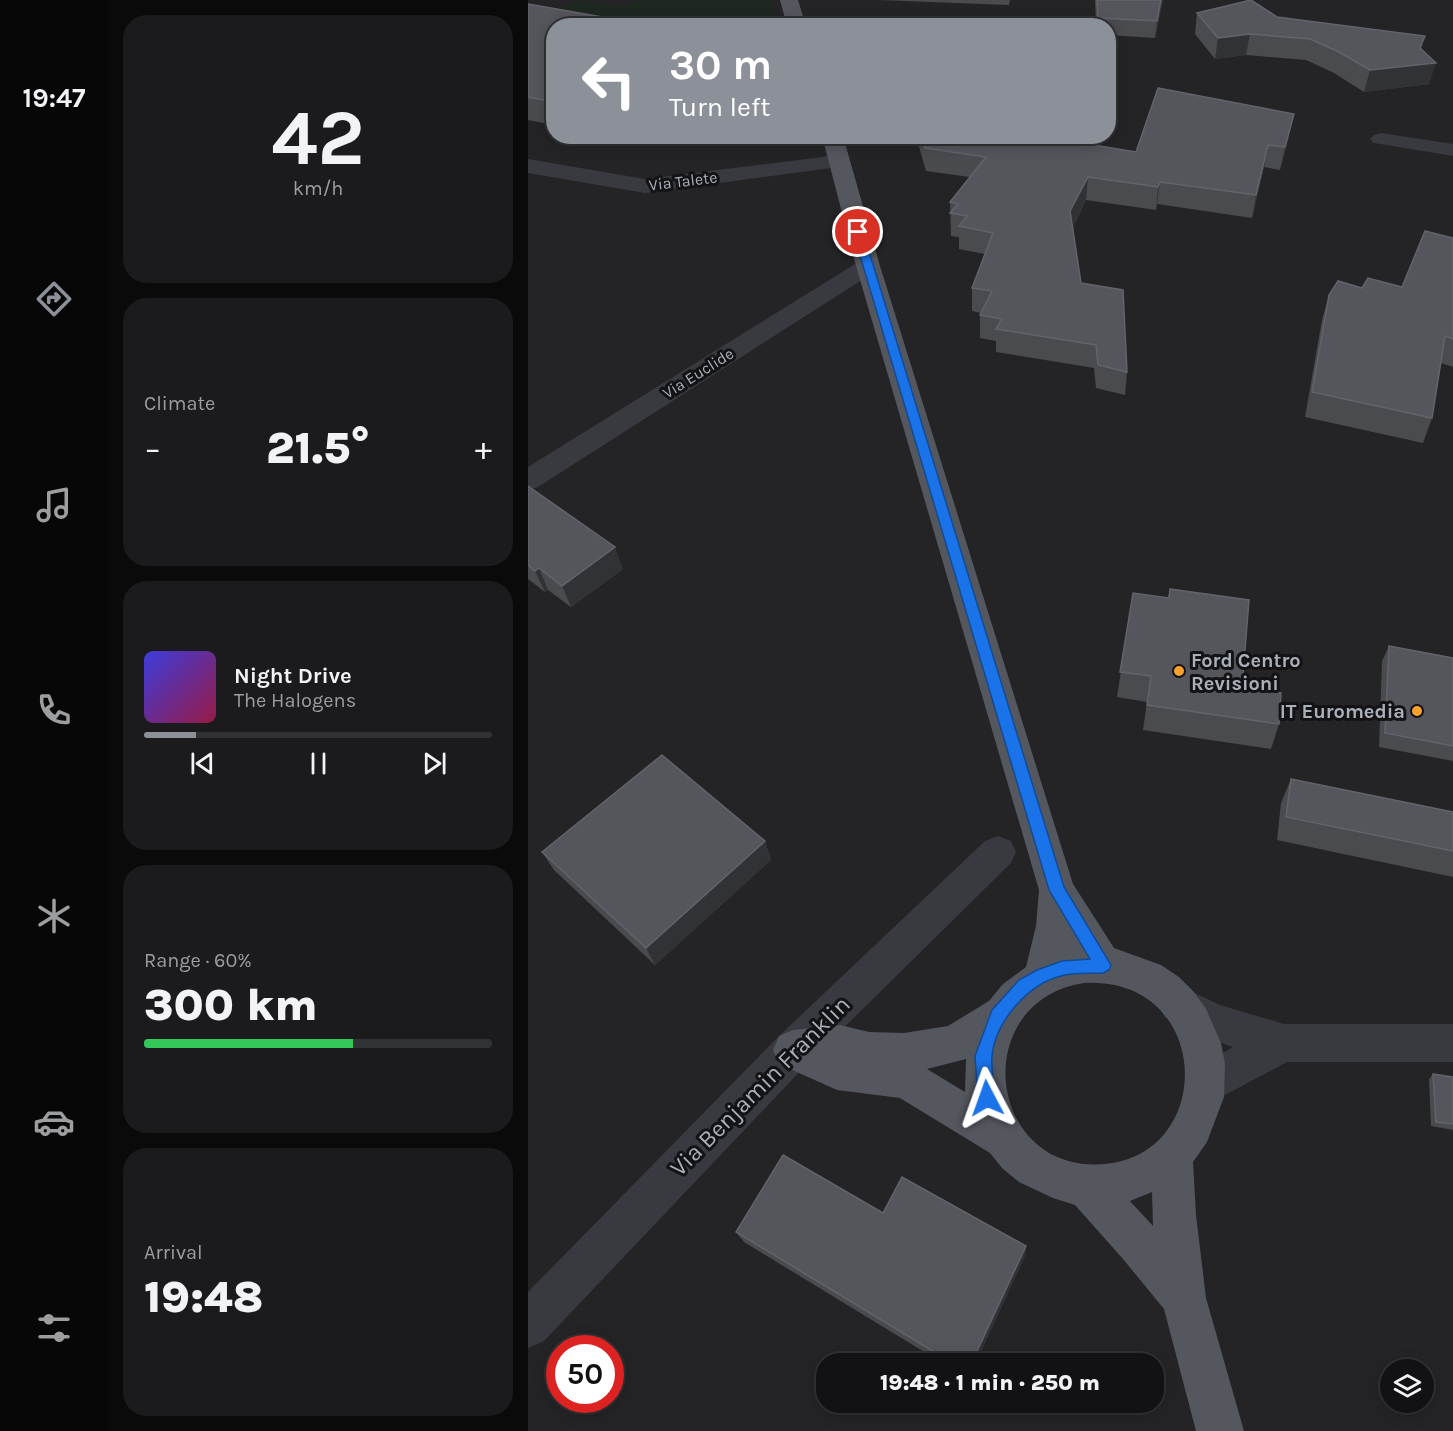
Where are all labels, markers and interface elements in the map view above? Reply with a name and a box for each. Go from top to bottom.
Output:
text: 30 m [669,40,772,90]
icon: left [570,42,648,120]
text: 19:47 [23,82,85,114]
text: Turn left [669,91,770,123]
text: 42 [271,92,365,184]
street label: Via Talete [648,167,718,195]
text: km/h [293,177,343,200]
pin [832,206,883,257]
icon: arrive [841,215,874,248]
icon: directions [33,278,75,320]
street label: Via Euclide [659,344,737,402]
text: Climate [144,392,215,415]
text: 21.5° [266,422,370,474]
text: − [144,429,161,467]
text: + [475,429,492,467]
icon: music [33,484,75,526]
place label: Ford Centro Revisioni [1191,649,1301,695]
text: Night Drive [234,663,352,689]
marker: Ford Centro Revisioni [1172,664,1186,678]
icon: phone [33,689,75,731]
text: The Halogens [234,689,356,712]
place label: IT Euromedia [1280,700,1405,723]
marker: IT Euromedia [1410,704,1424,718]
icon: previous [186,747,219,780]
icon: pause [302,747,335,780]
icon: next [418,747,451,780]
icon: climate [33,895,75,937]
text: Range · 60% [144,949,252,972]
text: 300 km [144,979,318,1031]
street label: Via Benjamin Franklin [664,990,856,1182]
position arrow [955,1066,1019,1130]
icon: car [33,1101,75,1143]
text: Arrival [144,1241,203,1264]
text: 19:48 [144,1271,263,1323]
icon: filters [33,1307,75,1349]
speed limit sign: 50 [546,1335,624,1413]
map controls [1380,1359,1434,1413]
button: layers [1380,1359,1434,1413]
text: 19:48 · 1 min · 250 m [880,1370,1100,1396]

